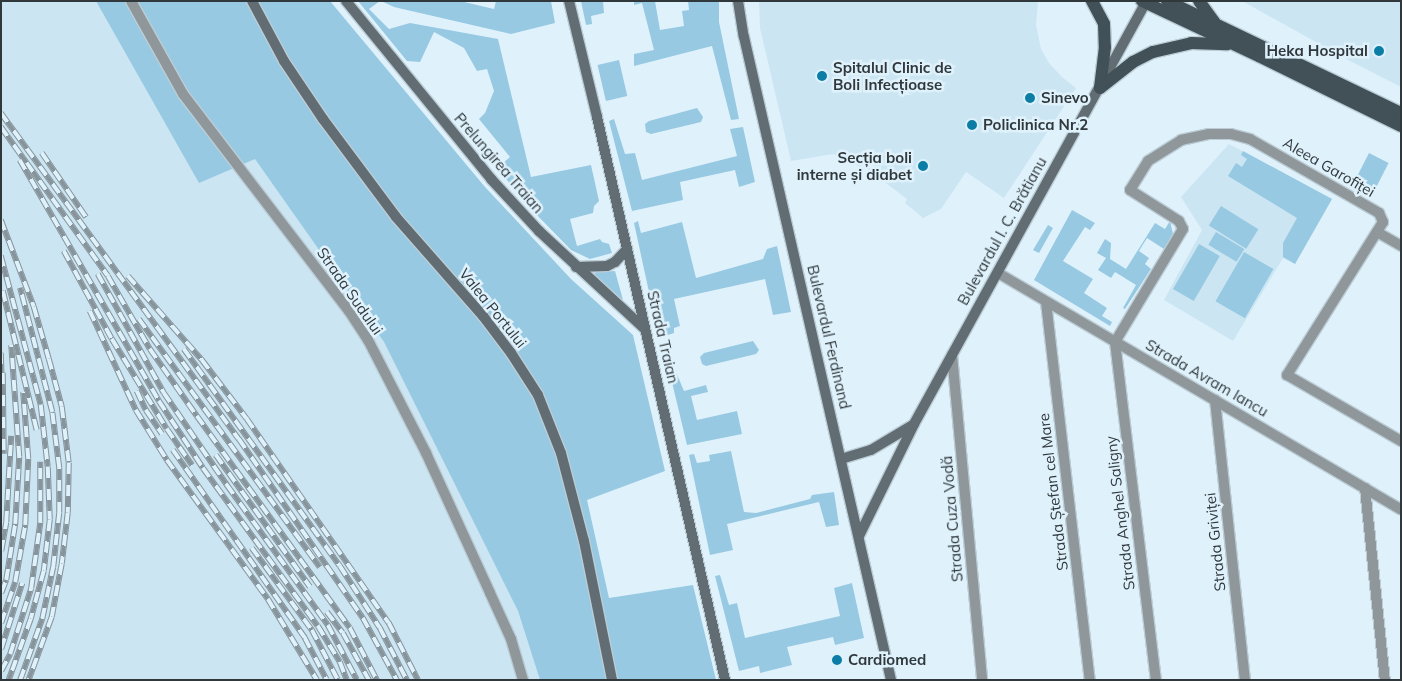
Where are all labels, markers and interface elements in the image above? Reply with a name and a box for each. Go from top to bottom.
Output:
place label: Heka Hospital [1266,42,1368,60]
marker: Heka Hospital [1372,44,1386,58]
place label: Spitalul Clinic de Boli Infecțioase [833,58,952,93]
marker: Spitalul Clinic de Boli Infecțioase [815,69,829,83]
place label: Sinevo [1041,89,1089,107]
marker: Sinevo [1023,91,1037,105]
street label: Prelungirea Traian [451,109,547,217]
place label: Policlinica Nr.2 [983,116,1088,134]
marker: Policlinica Nr.2 [965,118,979,132]
street label: Aleea Garofiței [1280,133,1378,201]
place label: Secția boli interne și diabet [797,148,912,183]
street label: Bulevardul I. C. Brătianu [954,154,1050,308]
marker: Secția boli interne și diabet [916,159,930,173]
street label: Strada Sudului [313,244,387,338]
street label: Bulevardul Ferdinand [804,263,854,411]
street label: Valea Portului [456,265,530,351]
street label: Strada Traian [644,289,682,385]
street label: Strada Avram Iancu [1142,336,1272,420]
street label: Strada Ștefan cel Mare [1034,412,1072,572]
street label: Strada Anghel Saligny [1102,435,1138,591]
street label: Strada Cuza Vodă [938,455,966,583]
street label: Strada Griviței [1201,492,1229,592]
place label: Cardiomed [848,651,926,669]
marker: Cardiomed [830,653,844,667]

